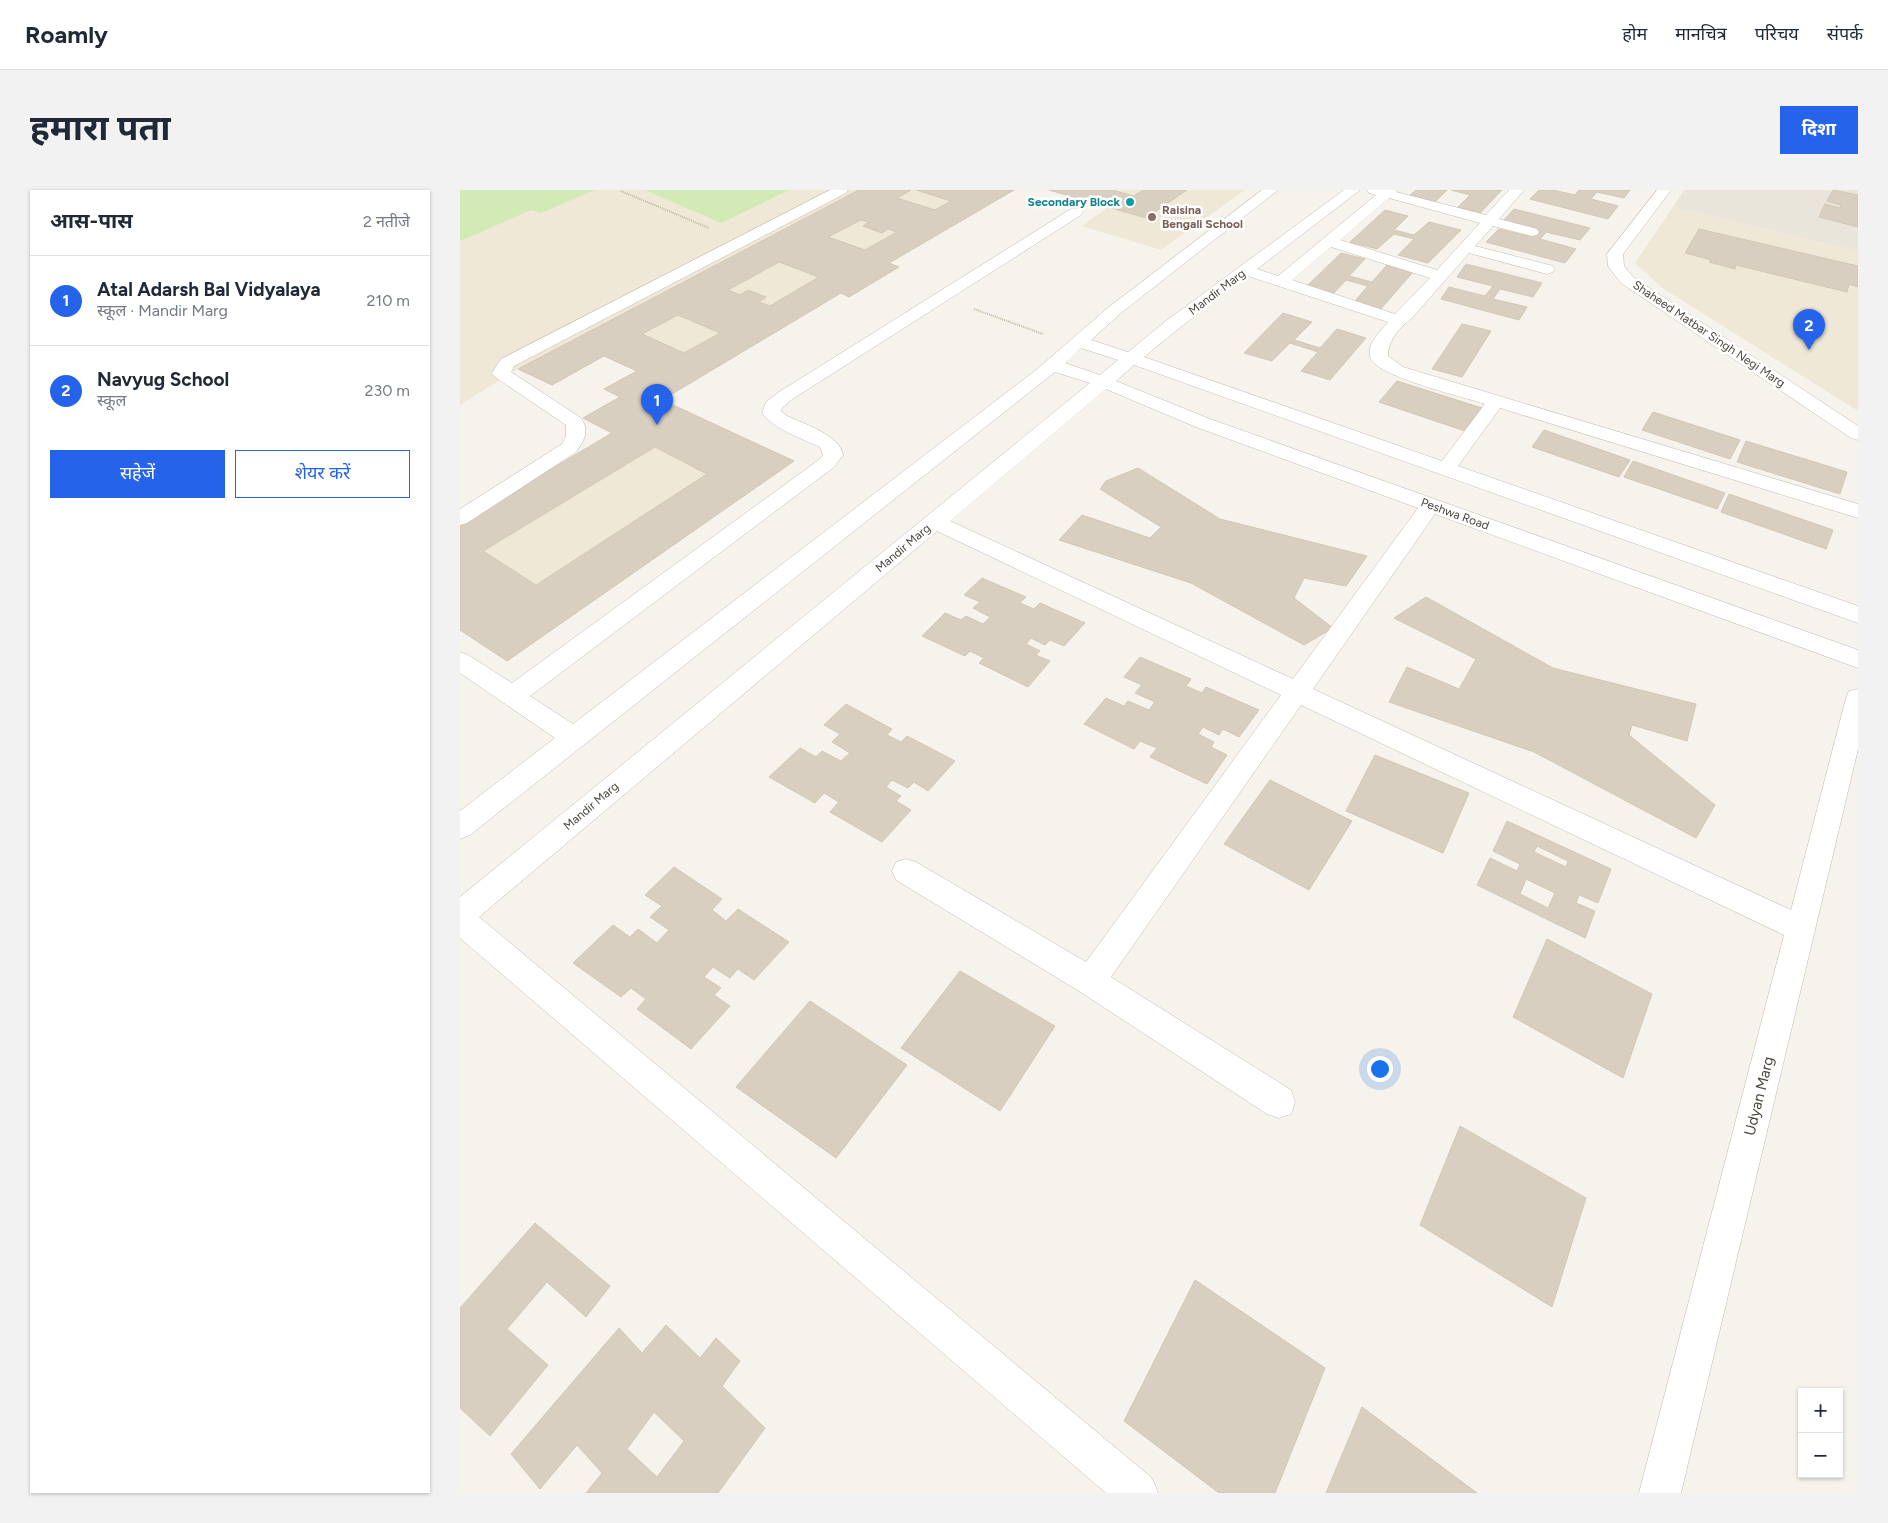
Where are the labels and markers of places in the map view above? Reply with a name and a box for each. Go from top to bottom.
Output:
place label: Secondary Block [1028,195,1121,209]
marker: Secondary Block [1124,196,1136,208]
place label: Raisina Bengali School [1162,203,1243,231]
marker: Raisina Bengali School [1146,211,1158,223]
pin: 2 [1793,309,1825,350]
pin: 1 [641,384,673,425]

